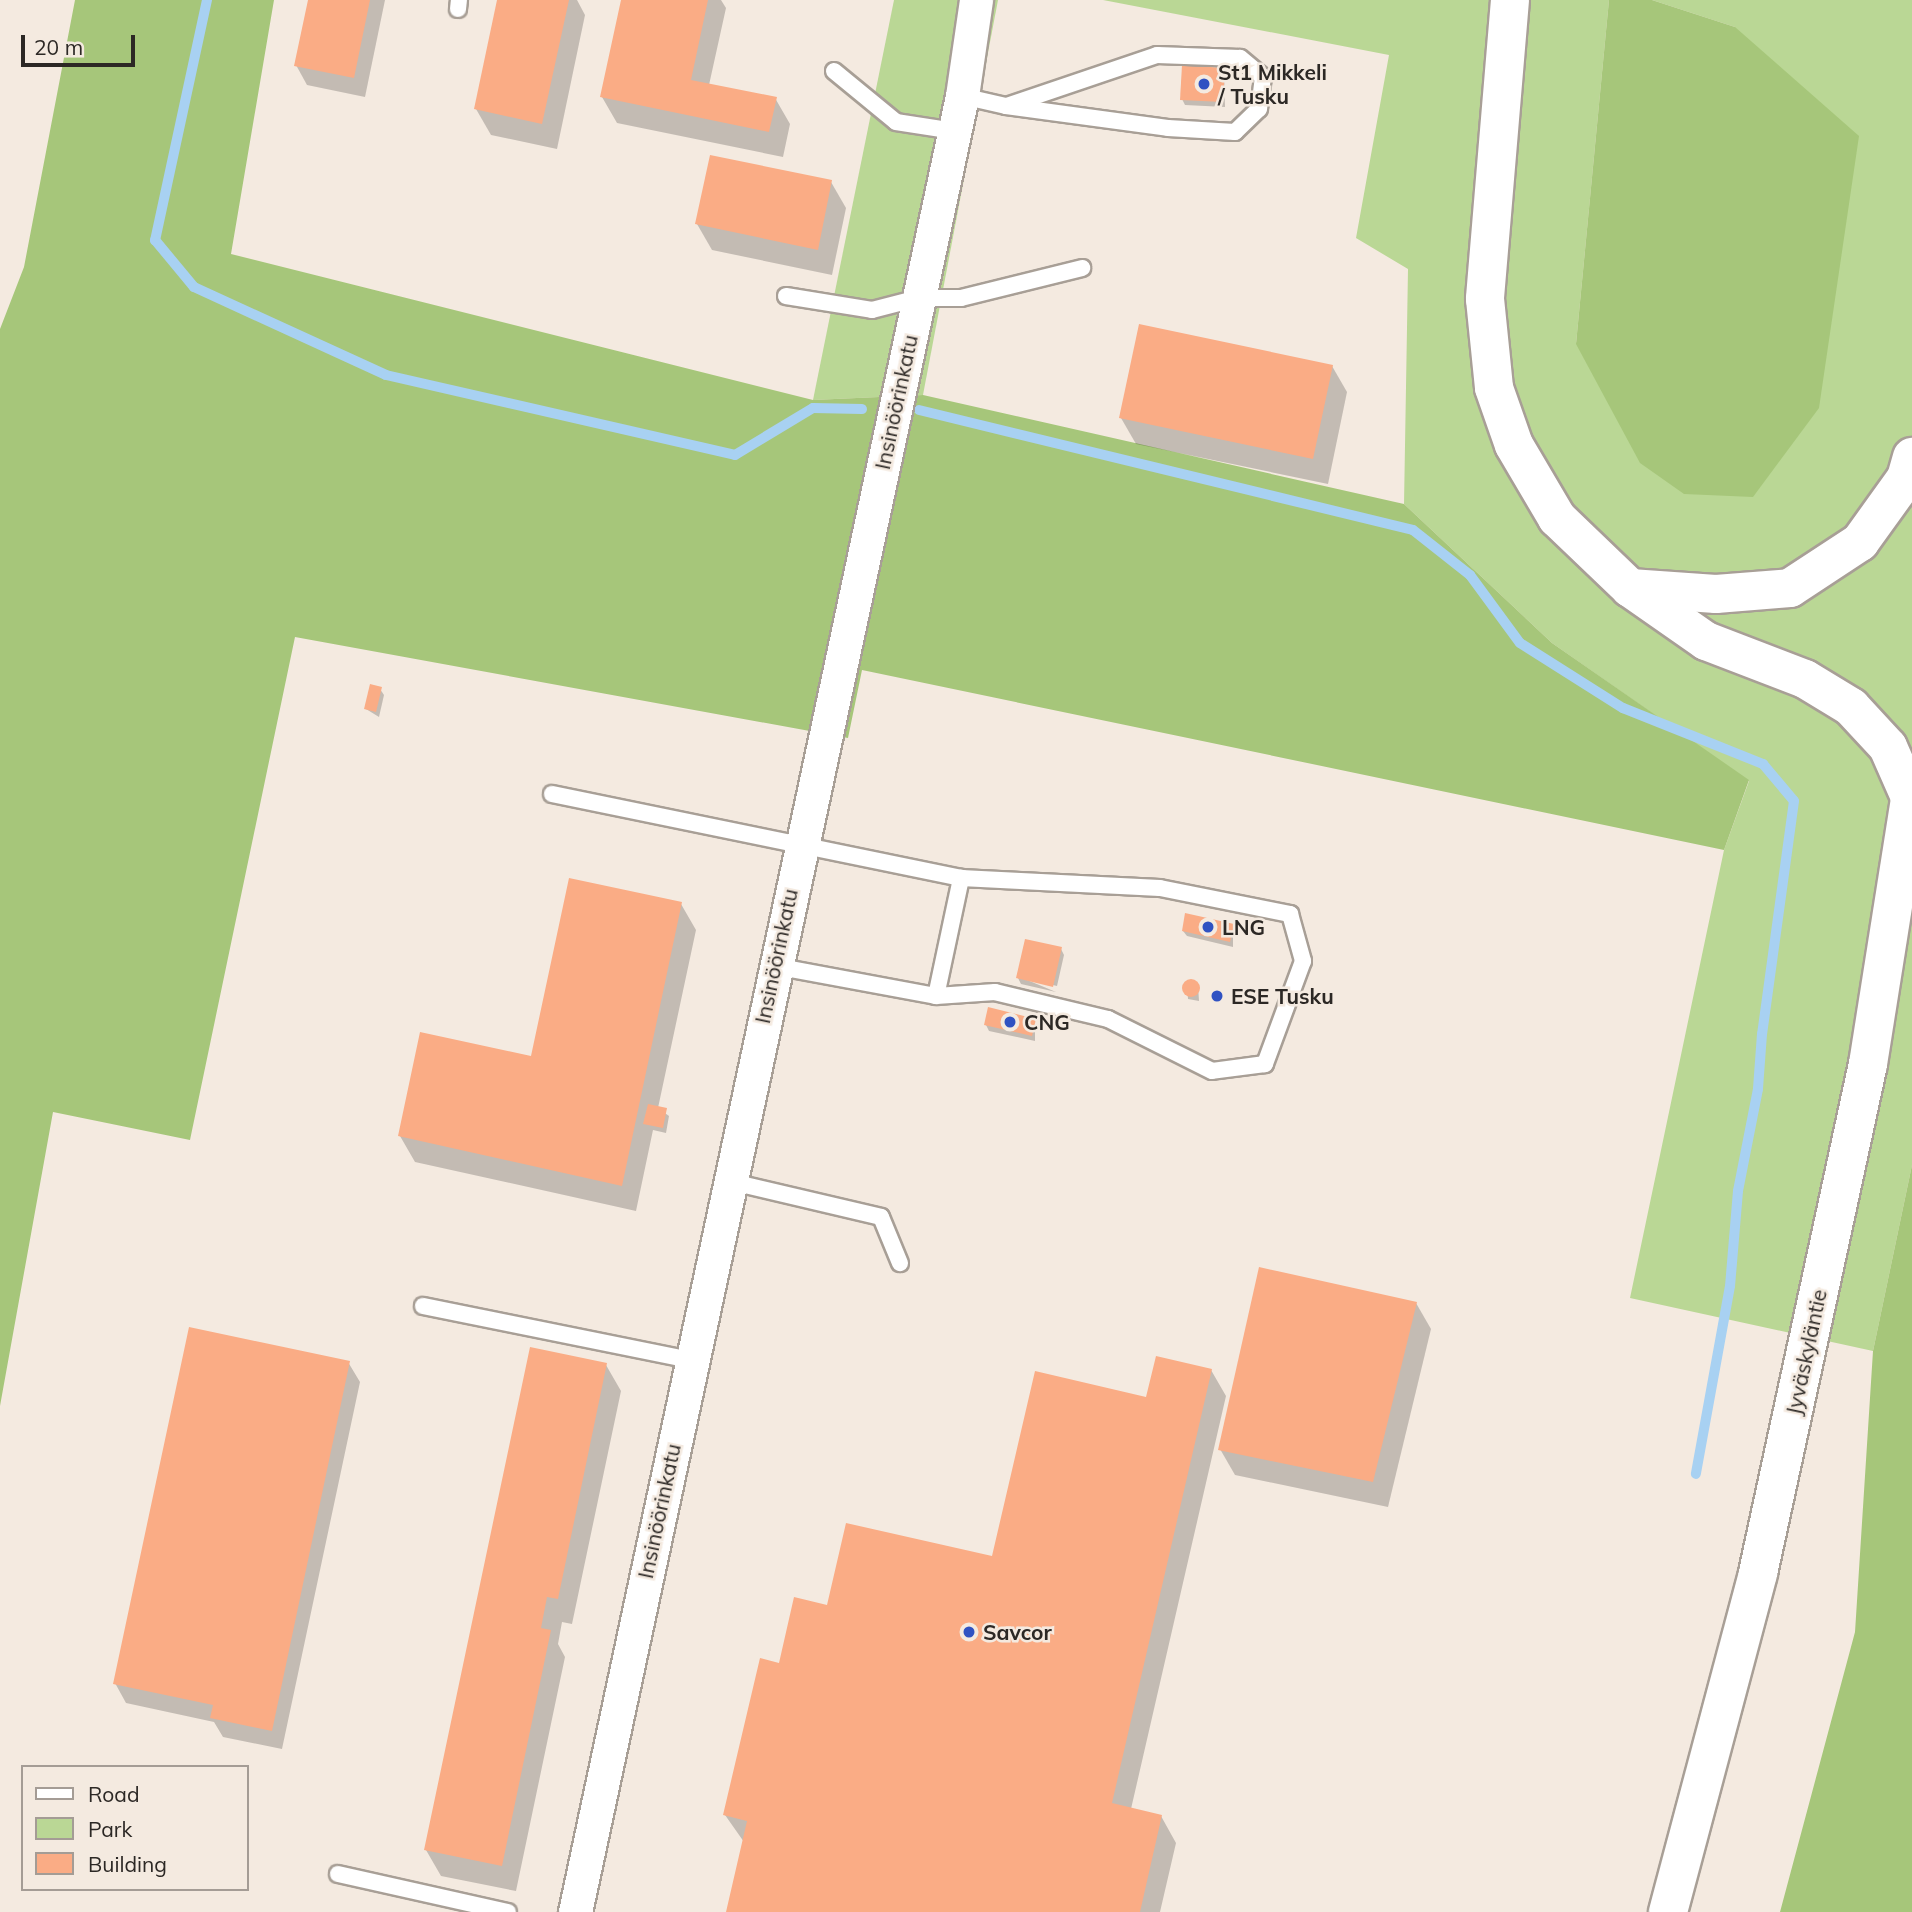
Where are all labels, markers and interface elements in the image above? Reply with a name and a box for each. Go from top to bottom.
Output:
scale bar [24,21,138,65]
text: 20 m [34,34,83,60]
place label: St1 Mikkeli / Tusku [1218,59,1327,109]
marker: St1 Mikkeli / Tusku [1196,76,1212,92]
street label: Insinöörinkatu [869,332,923,472]
street label: Insinöörinkatu [749,886,803,1026]
place label: LNG [1222,914,1265,940]
marker: LNG [1200,919,1216,935]
place label: ESE Tusku [1231,983,1334,1009]
marker: ESE Tusku [1209,988,1225,1004]
place label: CNG [1024,1009,1070,1035]
marker: CNG [1002,1014,1018,1030]
street label: Jyväskyläntie [1780,1287,1832,1417]
street label: Insinöörinkatu [632,1441,686,1581]
place label: Savcor [983,1619,1052,1645]
marker: Savcor [961,1624,977,1640]
legend [21,1765,248,1891]
text: Road [88,1781,139,1807]
text: Park [88,1816,132,1842]
text: Building [88,1851,167,1877]

